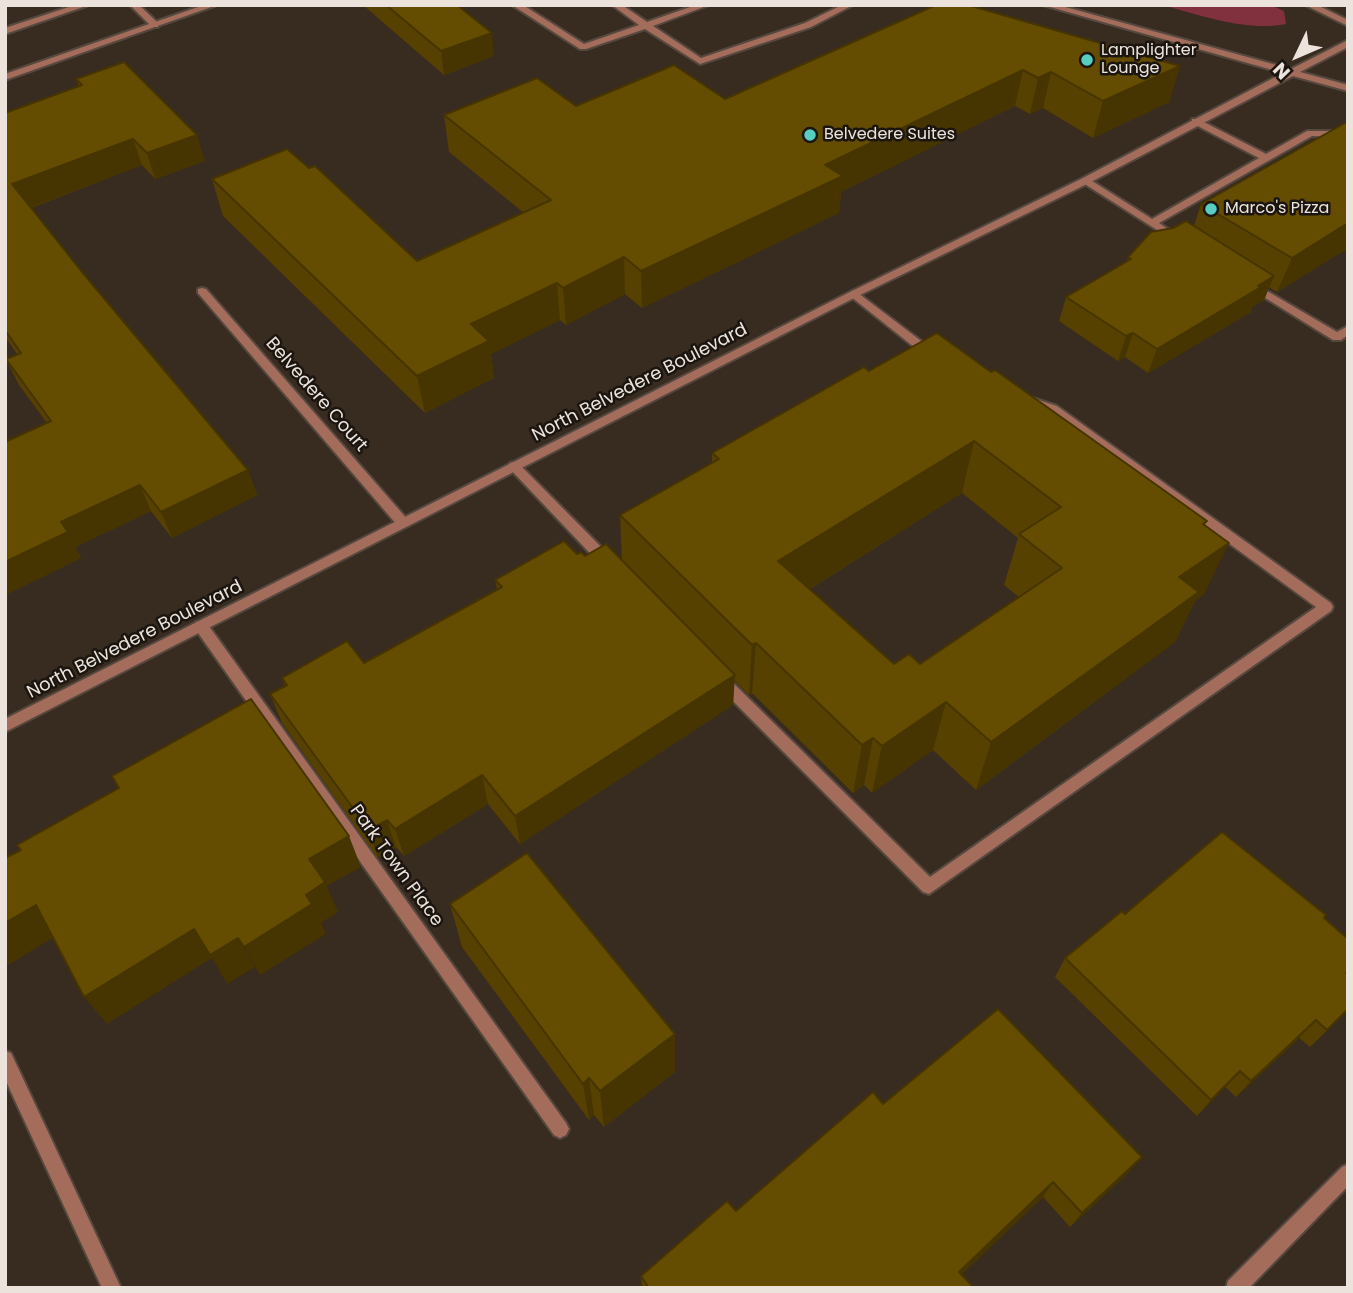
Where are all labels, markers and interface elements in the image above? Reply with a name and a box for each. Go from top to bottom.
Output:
north arrow [1262,21,1332,91]
place label: Lamplighter Lounge [1101,41,1197,79]
marker: Lamplighter Lounge [1079,52,1095,68]
text: N [1267,56,1296,85]
place label: Belvedere Suites [824,125,955,145]
marker: Belvedere Suites [802,127,818,143]
place label: Marco's Pizza [1225,199,1329,219]
marker: Marco's Pizza [1203,201,1219,217]
street label: North Belvedere Boulevard [529,319,751,447]
street label: Belvedere Court [261,334,371,456]
street label: North Belvedere Boulevard [24,576,246,704]
street label: Park Town Place [345,801,447,931]

